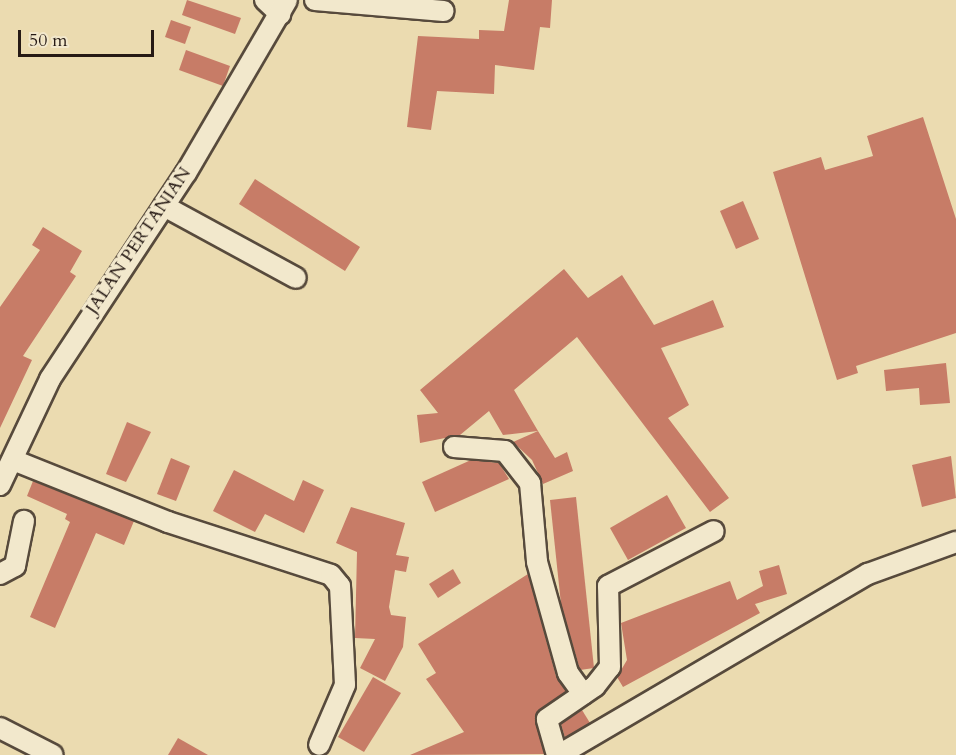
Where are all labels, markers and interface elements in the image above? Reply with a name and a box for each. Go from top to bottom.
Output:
scale bar [21,18,158,56]
text: 50 m [29,28,68,53]
street label: JALAN PERTANIAN [82,163,196,319]

